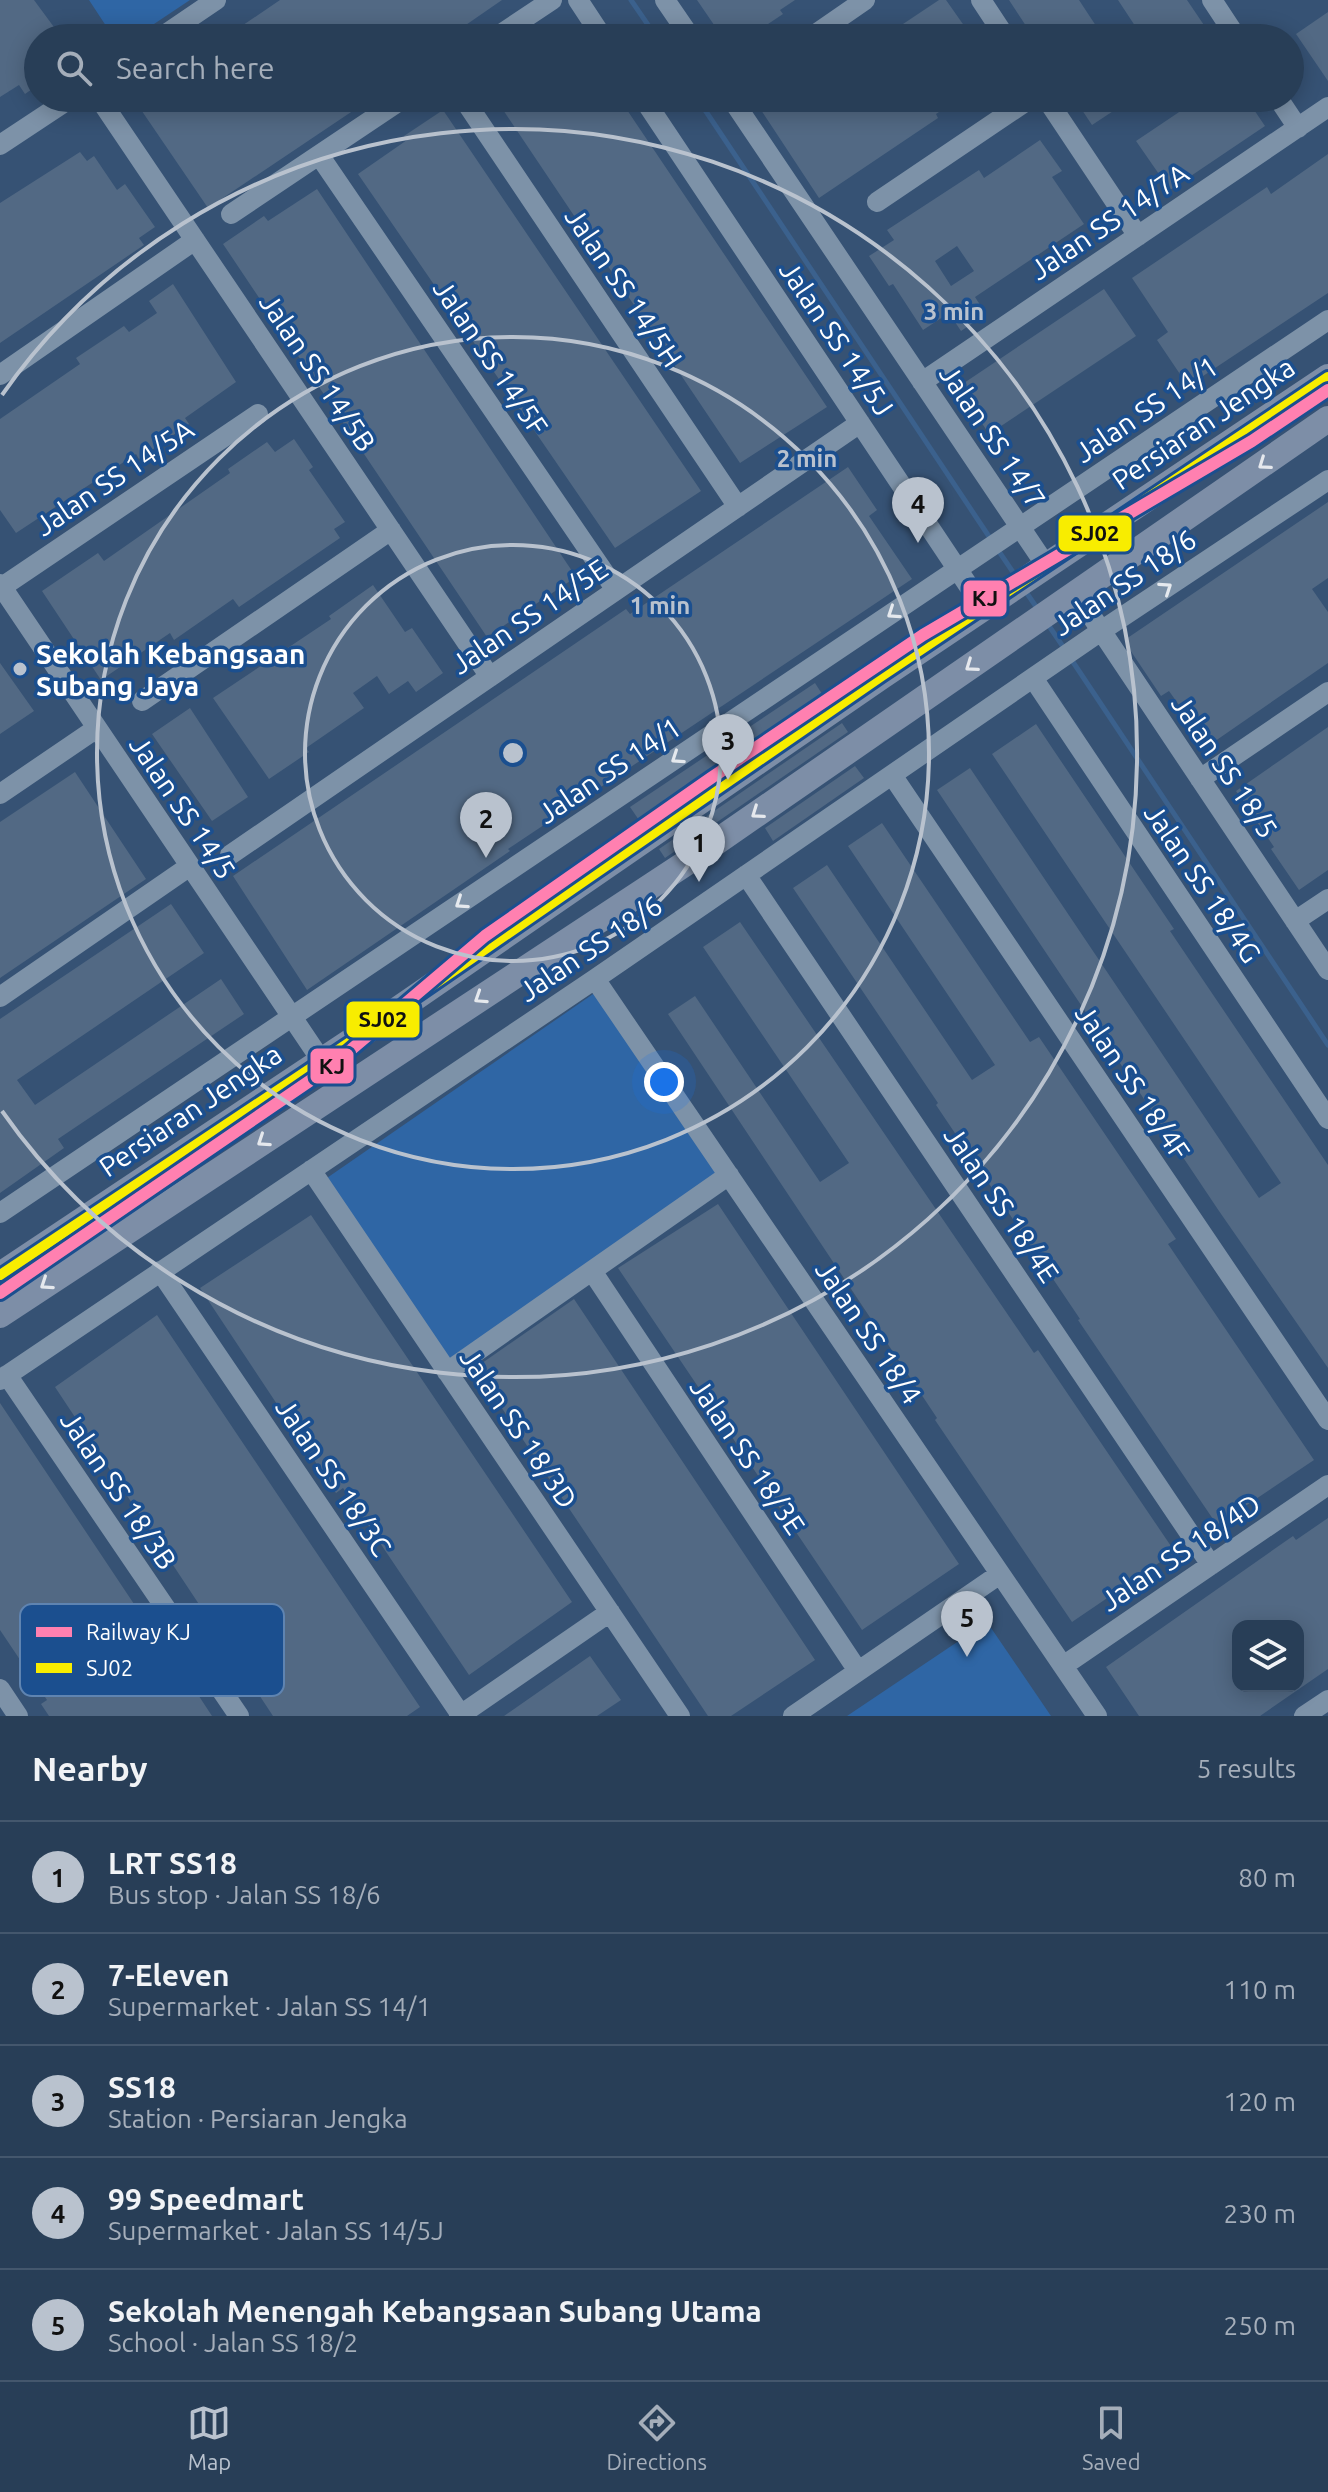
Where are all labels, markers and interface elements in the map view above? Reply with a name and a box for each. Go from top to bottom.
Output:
search box [24,24,1304,112]
icon: search [52,46,96,90]
text: Search here [116,51,275,85]
street label: Jalan SS 14/7A [1024,157,1194,285]
street label: Jalan SS 14/5H [559,202,689,372]
street label: Jalan SS 14/5J [774,255,900,421]
street label: Jalan SS 14/5F [428,273,554,441]
street label: Jalan SS 14/5B [254,287,382,457]
text: 3 min [924,298,984,325]
street label: Jalan SS 14/1 [1069,350,1223,468]
street label: Persiaran Jengka [1106,351,1300,495]
street label: Jalan SS 14/7 [934,359,1052,513]
street label: Jalan SS 14/5A [29,413,199,541]
text: 2 min [777,445,837,472]
one-way arrow [1258,454,1272,469]
pin: 4 [892,477,944,543]
line badge: SJ02 [1057,514,1133,553]
text: SJ02 [1071,520,1119,545]
street label: Jalan SS 18/6 [1047,523,1201,641]
street label: Jalan SS 14/5E [445,552,613,680]
line badge: KJ [962,579,1008,618]
one-way arrow [1157,583,1172,598]
text: KJ [972,585,998,610]
text: 1 min [630,592,690,619]
one-way arrow [887,603,901,618]
place label: Sekolah Kebangsaan Subang Jaya [36,638,305,701]
one-way arrow [965,656,979,671]
marker: Sekolah Kebangsaan Subang Jaya [11,660,29,678]
street label: Jalan SS 18/5 [1166,689,1284,843]
street label: Jalan SS 14/1 [532,711,686,829]
pin: 3 [702,714,754,780]
street label: Jalan SS 14/5 [124,730,242,884]
centre of rings [499,739,527,767]
one-way arrow [671,748,685,763]
pin: 2 [460,792,512,858]
street label: Jalan SS 18/4G [1139,798,1267,968]
one-way arrow [751,803,765,818]
pin: 1 [673,816,725,882]
street label: Jalan SS 18/6 [513,889,667,1007]
one-way arrow [455,893,470,908]
one-way arrow [474,988,489,1003]
street label: Jalan SS 18/4F [1070,998,1196,1166]
line badge: SJ02 [345,1000,421,1039]
text: SJ02 [359,1006,407,1031]
street label: Persiaran Jengka [93,1038,287,1182]
line badge: KJ [309,1047,355,1085]
text: KJ [319,1053,345,1078]
your location [644,1062,684,1102]
street label: Jalan SS 18/4E [938,1120,1066,1288]
one-way arrow [257,1131,271,1146]
street label: Jalan SS 18/4 [810,1255,928,1409]
one-way arrow [40,1275,55,1290]
street label: Jalan SS 18/3D [454,1342,584,1514]
street label: Jalan SS 18/3E [684,1372,812,1540]
street label: Jalan SS 18/3C [270,1392,398,1562]
street label: Jalan SS 18/3B [55,1405,183,1575]
street label: Jalan SS 18/4D [1094,1487,1266,1617]
pin: 5 [941,1591,993,1657]
legend [20,1604,284,1696]
text: Railway KJ [86,1619,191,1644]
map controls [1232,1620,1304,1692]
button: layers [1232,1620,1304,1692]
text: SJ02 [86,1655,133,1680]
text: Nearby [32,1749,147,1787]
text: 5 results [1197,1754,1296,1783]
text: LRT SS18 [108,1846,237,1880]
text: 1 [51,1863,65,1892]
text: 80 m [1238,1863,1296,1892]
text: Bus stop · Jalan SS 18/6 [108,1880,381,1909]
text: 7-Eleven [108,1958,230,1992]
text: 2 [51,1975,65,2004]
text: 110 m [1224,1975,1296,2004]
text: Supermarket · Jalan SS 14/1 [108,1992,431,2021]
text: SS18 [108,2070,176,2104]
text: 3 [51,2087,65,2116]
text: 120 m [1224,2087,1296,2116]
text: Station · Persiaran Jengka [108,2104,408,2133]
text: 99 Speedmart [108,2182,304,2216]
text: 4 [51,2199,65,2228]
text: 230 m [1224,2199,1296,2228]
text: Supermarket · Jalan SS 14/5J [108,2216,444,2245]
text: Sekolah Menengah Kebangsaan Subang Utama [108,2294,762,2328]
text: 5 [51,2311,65,2340]
text: 250 m [1224,2311,1296,2340]
text: School · Jalan SS 18/2 [108,2328,358,2357]
tab: Map [187,2401,231,2474]
tab: Directions [606,2401,707,2474]
tab: Saved [1082,2401,1141,2474]

